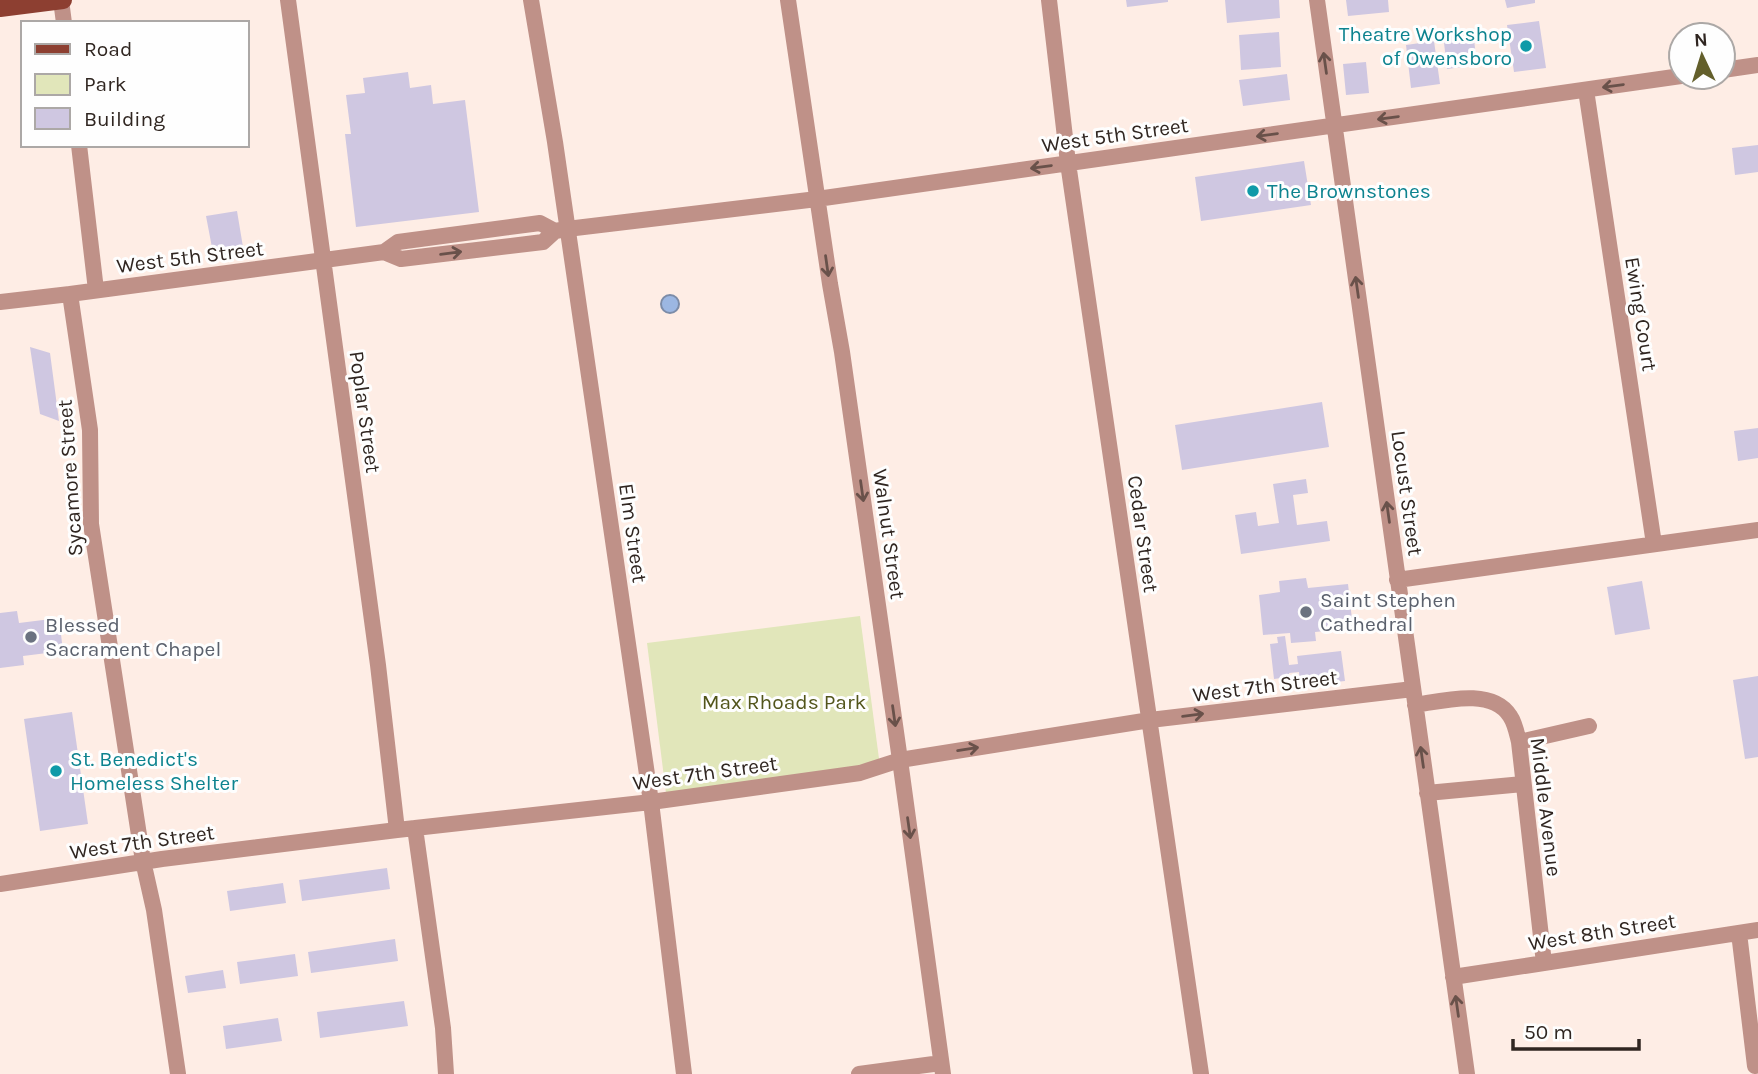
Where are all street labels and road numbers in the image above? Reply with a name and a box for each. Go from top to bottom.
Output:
street label: West 5th Street [1040,113,1190,157]
street label: West 5th Street [115,236,265,278]
street label: Ewing Court [1620,255,1662,373]
street label: Poplar Street [345,349,385,475]
street label: Sycamore Street [53,399,87,557]
street label: Locust Street [1386,429,1428,557]
street label: Walnut Street [868,467,910,601]
street label: Cedar Street [1123,474,1163,594]
street label: Elm Street [614,482,652,584]
street label: West 7th Street [1191,665,1339,707]
street label: Middle Avenue [1526,736,1566,878]
street label: West 7th Street [631,751,779,795]
street label: West 7th Street [68,820,216,864]
street label: West 8th Street [1527,908,1678,956]

